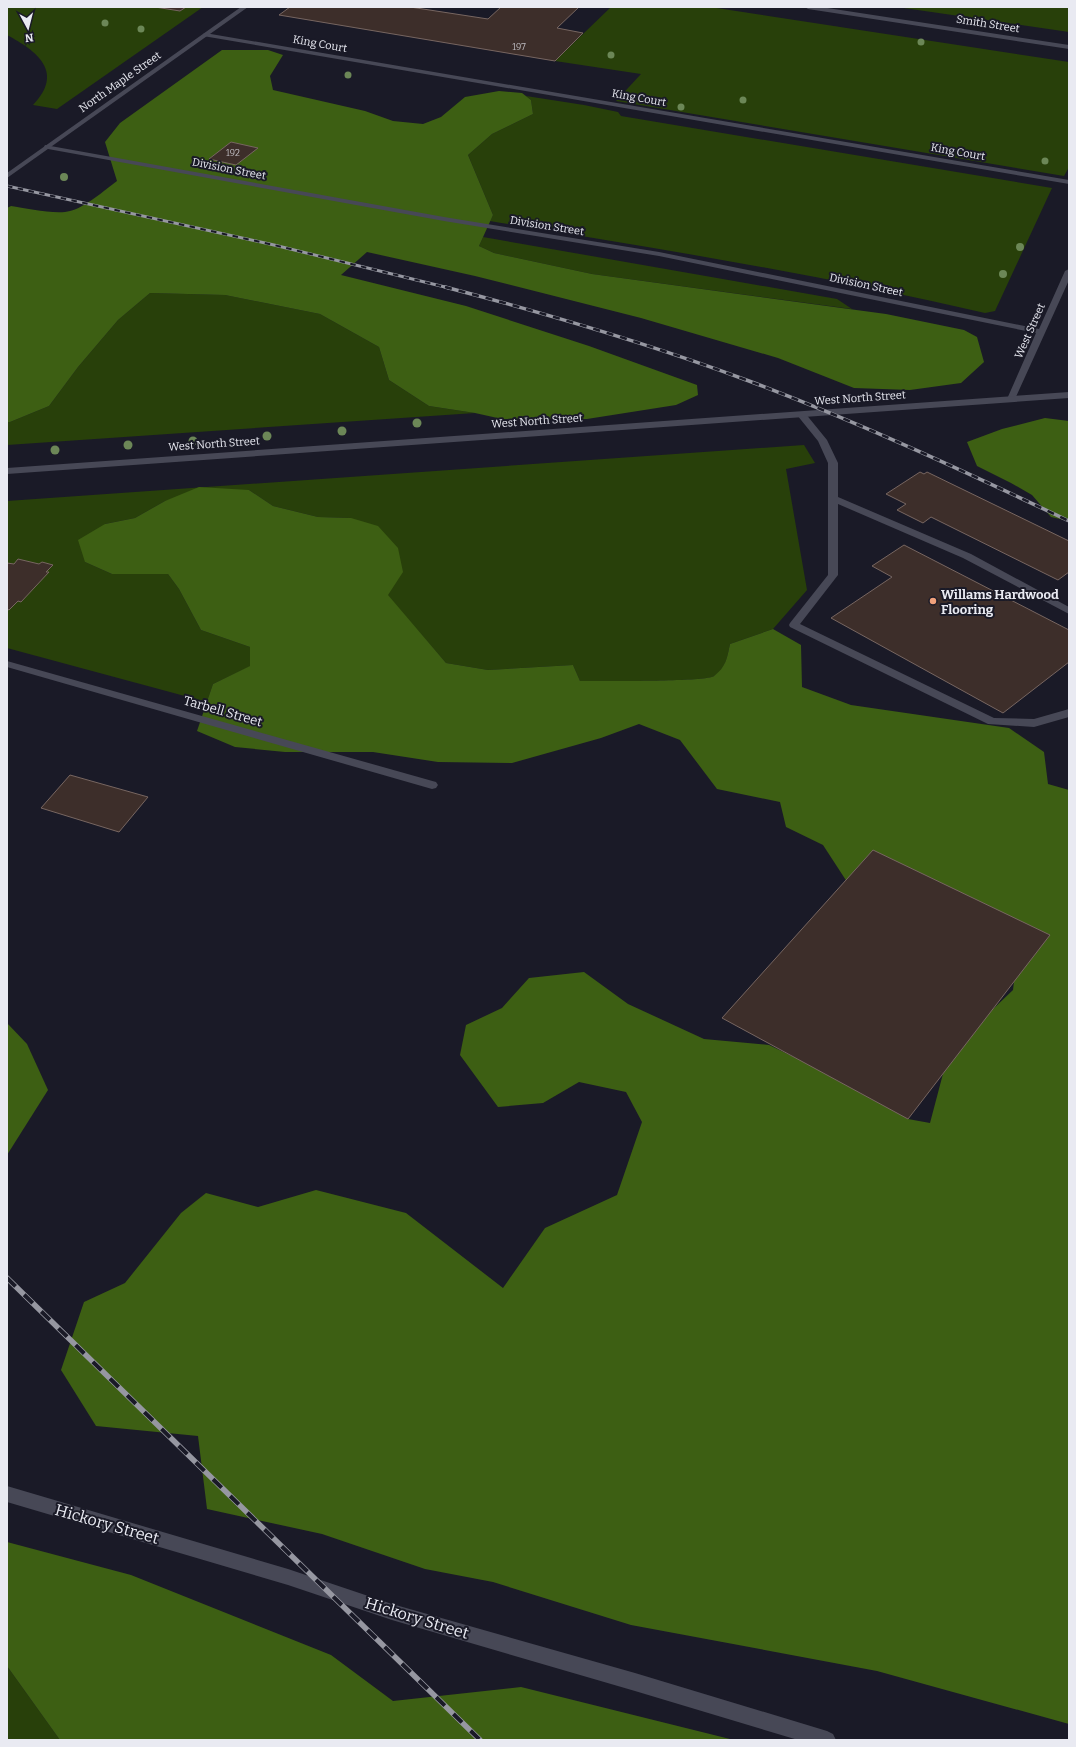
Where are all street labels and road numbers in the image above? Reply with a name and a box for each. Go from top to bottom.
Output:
street label: Smith Street [955,13,1021,35]
street label: King Court [292,33,348,55]
street label: North Maple Street [76,49,164,115]
street label: King Court [611,87,667,109]
street label: King Court [930,141,986,163]
street label: Division Street [191,155,267,183]
street label: Division Street [509,214,585,238]
street label: Division Street [828,271,904,299]
street label: West Street [1012,301,1048,361]
street label: West North Street [814,388,906,408]
street label: West North Street [491,411,583,431]
street label: West North Street [168,434,260,454]
street label: Tarbell Street [182,693,264,729]
street label: Hickory Street [53,1500,161,1548]
street label: Hickory Street [363,1593,471,1643]

